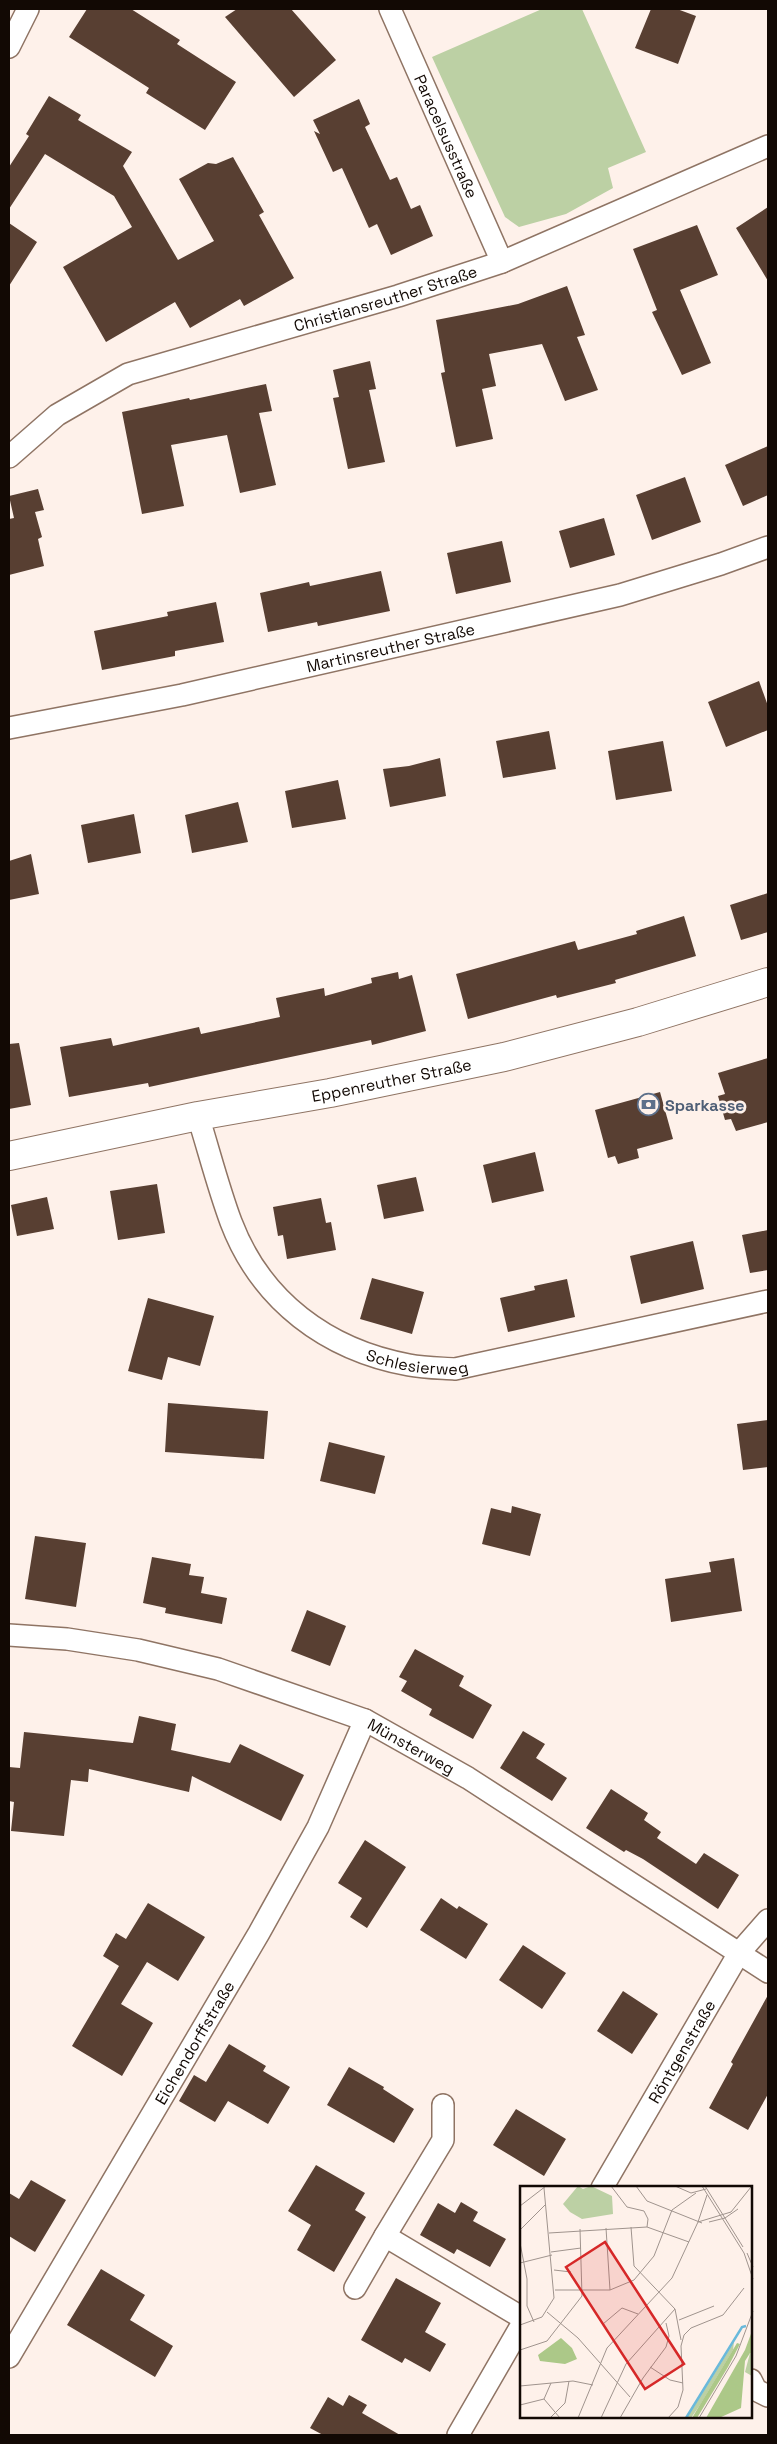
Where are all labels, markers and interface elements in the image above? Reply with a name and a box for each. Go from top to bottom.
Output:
street label: Paracelsusstraße [409,71,482,201]
street label: Christiansreuther Straße [291,261,480,337]
street label: Martinsreuther Straße [304,618,477,677]
street label: Eppenreuther Straße [310,1054,473,1107]
bank icon: Sparkasse [637,1093,661,1117]
place label: Sparkasse [665,1095,745,1116]
street label: Schlesierweg [363,1344,470,1380]
street label: Münsterweg [364,1714,458,1779]
street label: Eichendorffstraße [150,1977,239,2109]
street label: Röntgenstraße [644,1996,720,2107]
inset map [520,2186,752,2419]

